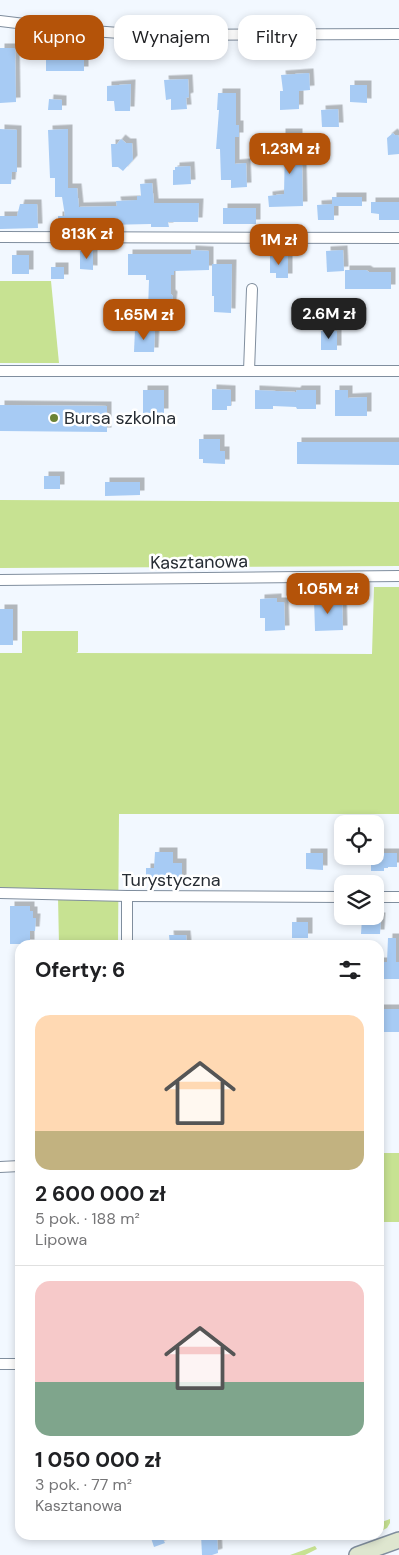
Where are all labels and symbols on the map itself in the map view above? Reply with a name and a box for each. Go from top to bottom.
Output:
pin: 1.23M zł [238,132,342,175]
pin: 813K zł [41,218,133,260]
pin: 1M zł [244,224,314,266]
pin: 1.65M zł [92,298,196,341]
pin: 2.6M zł [283,298,375,340]
place label: Bursa szkolna [64,406,176,430]
marker: Bursa szkolna [48,412,60,424]
street label: Kasztanowa [150,549,248,575]
pin: 1.05M zł [276,572,380,615]
street label: Turystyczna [121,868,221,892]

